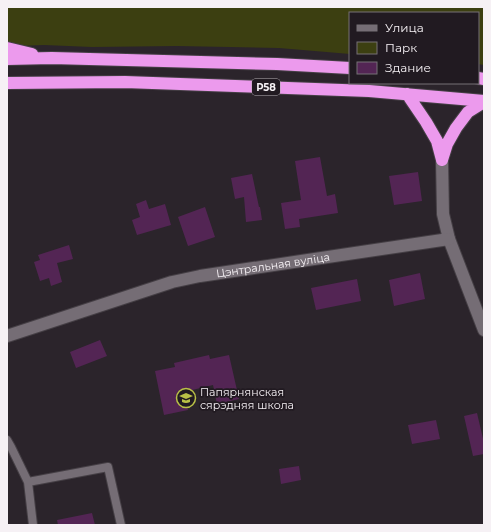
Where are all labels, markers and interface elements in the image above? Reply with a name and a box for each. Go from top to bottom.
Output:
legend [349,12,479,84]
text: Улица [385,20,424,35]
text: Парк [385,40,417,55]
text: Здание [385,60,431,75]
road number: Р58 [252,79,280,95]
street label: Цэнтральная вуліца [215,250,331,281]
place label: Папярнянская сярэдняя школа [200,385,294,412]
school or university icon: Папярнянская сярэдняя школа [175,387,197,409]

